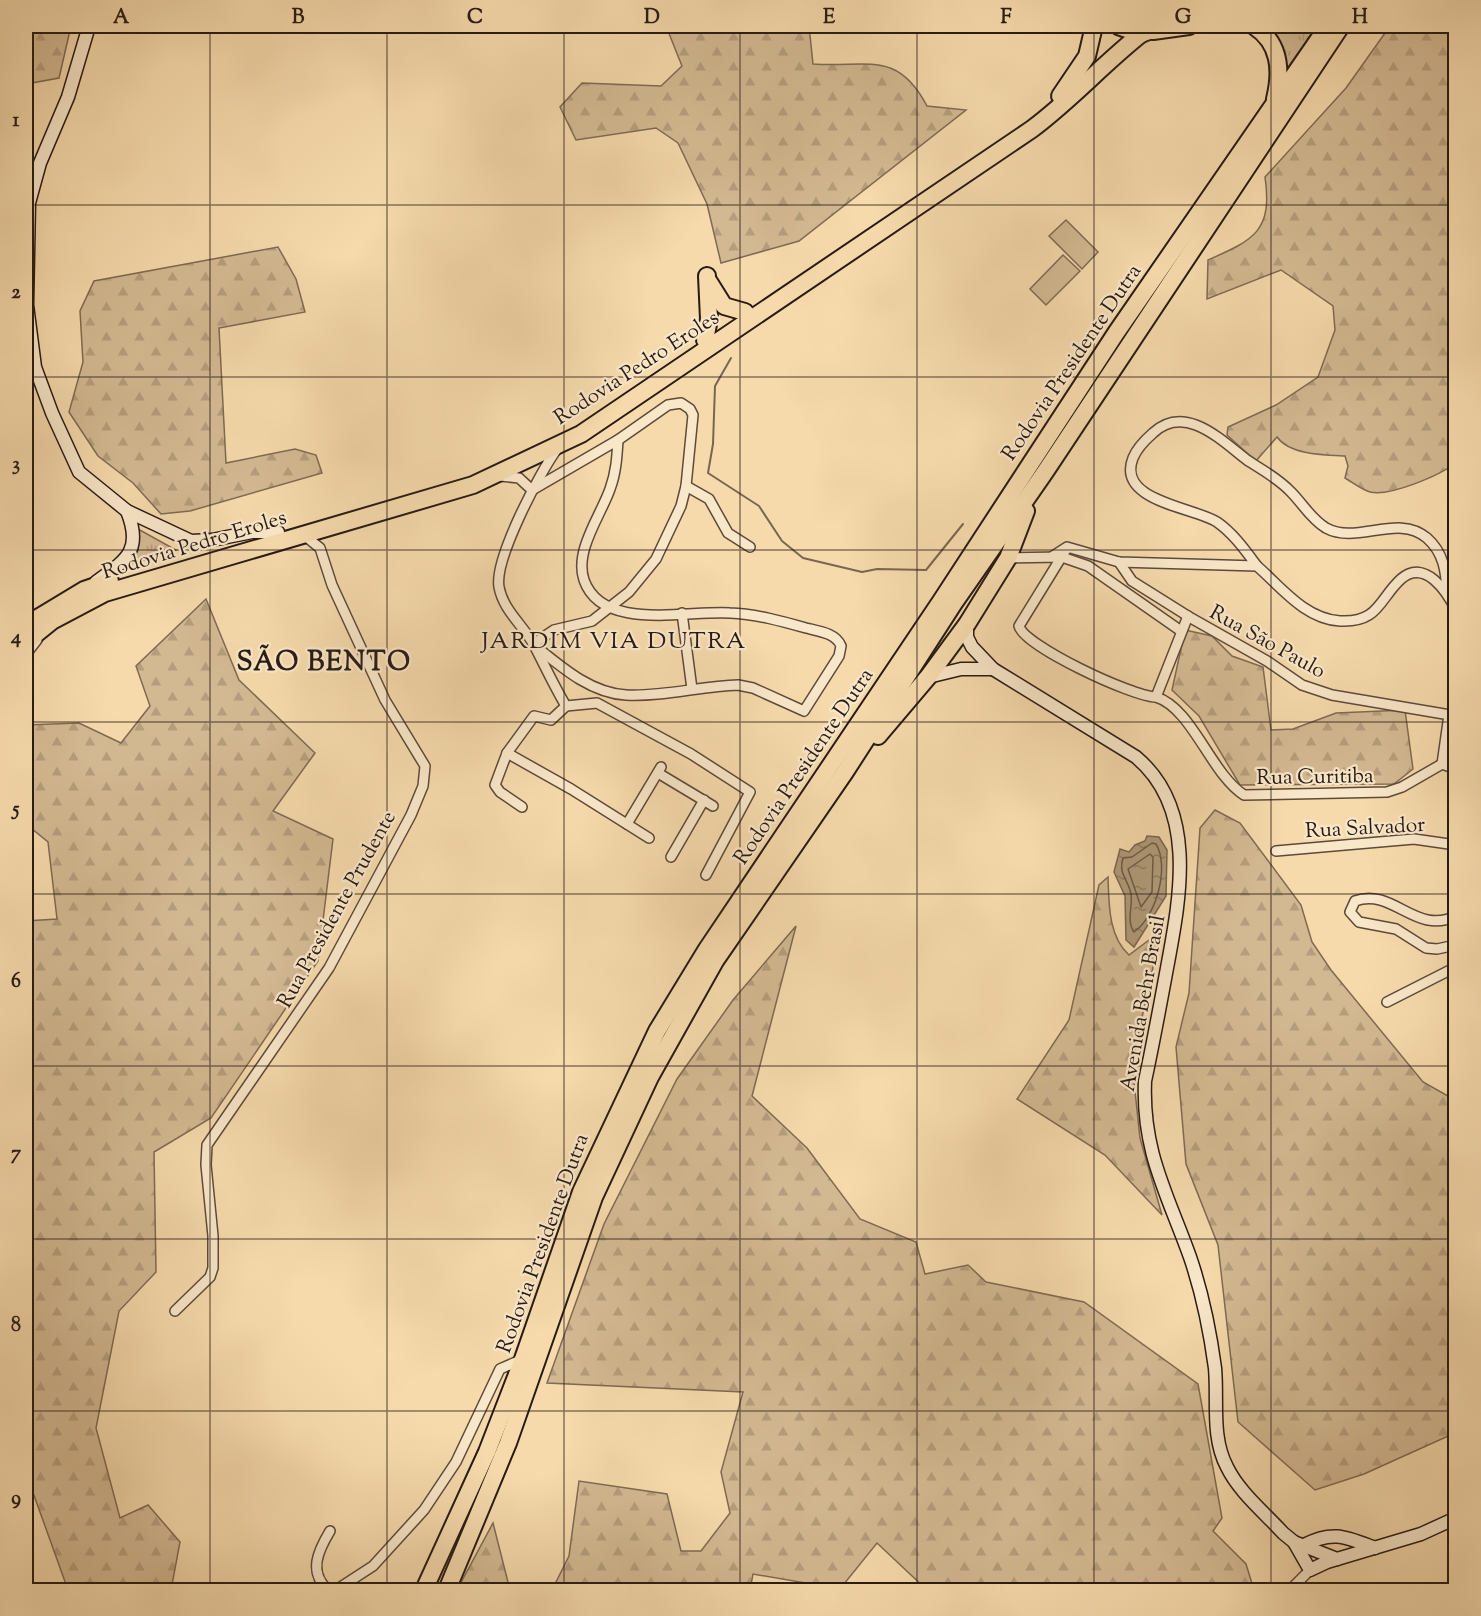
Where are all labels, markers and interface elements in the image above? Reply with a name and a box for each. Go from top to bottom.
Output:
text: A [113,4,130,33]
text: B [292,4,305,33]
text: C [467,4,483,33]
text: D [644,4,660,33]
text: E [823,4,836,33]
text: F [1000,4,1012,33]
text: G [1175,4,1192,33]
text: H [1352,4,1368,33]
text: 1 [13,107,20,136]
street label: Rodovia Presidente Dutra [996,259,1150,467]
text: 2 [11,279,21,308]
street label: Rodovia Pedro Eroles [549,304,726,433]
text: 3 [12,451,20,480]
street label: Rodovia Pedro Eroles [99,504,291,588]
street label: Rua São Paulo [1203,598,1331,687]
text: 4 [10,624,21,653]
district label: JARDIM VIA DUTRA [479,625,747,659]
district label: SÃO BENTO [236,644,412,683]
street label: Rodovia Presidente Dutra [728,663,882,871]
street label: Rua Curitiba [1256,762,1374,794]
text: 5 [11,796,20,825]
street label: Rua Presidente Prudente [271,806,405,1014]
street label: Rua Salvador [1304,811,1426,847]
street label: Avenida Behr Brasil [1114,913,1174,1094]
text: 6 [11,968,21,997]
street label: Rodovia Presidente Dutra [490,1130,598,1358]
text: 7 [11,1140,22,1169]
text: 8 [11,1312,21,1341]
text: 9 [11,1485,21,1514]

